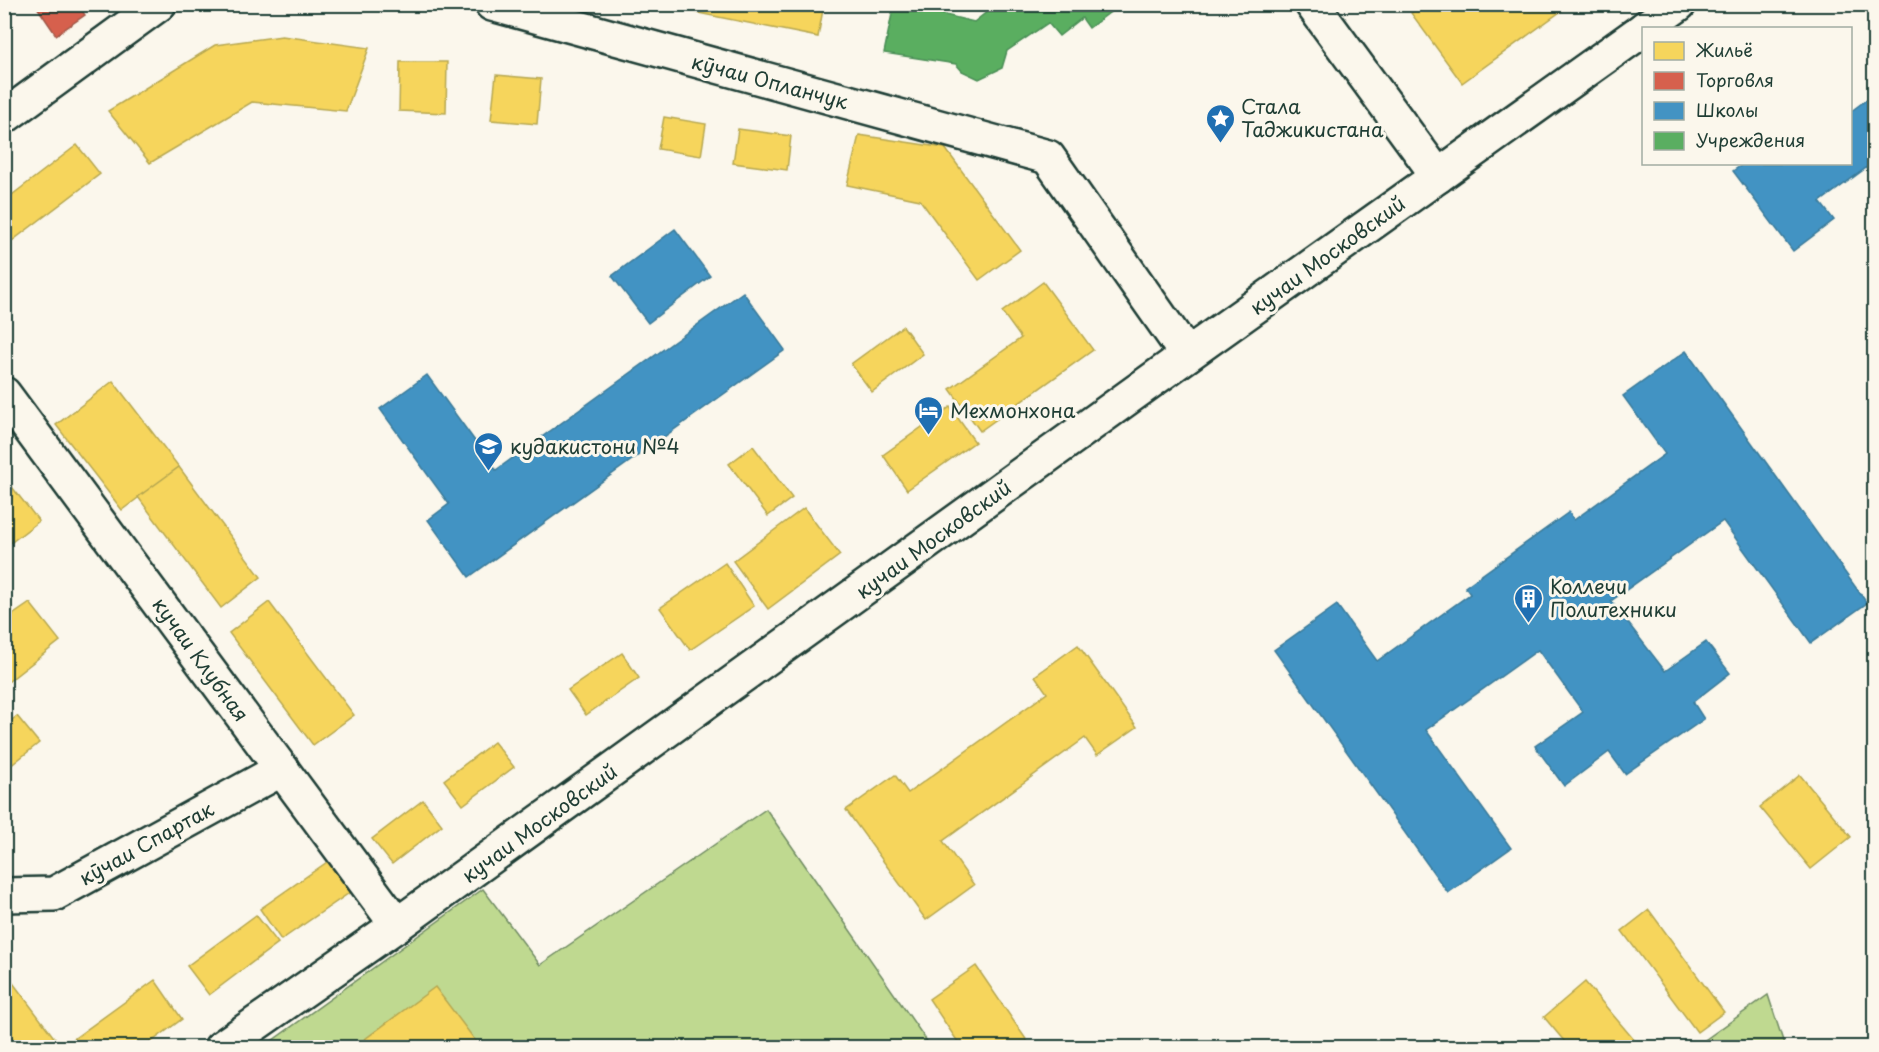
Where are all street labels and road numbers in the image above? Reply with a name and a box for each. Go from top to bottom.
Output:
street label: кӯчаи Опланчук [688,46,852,116]
street label: кучаи Московский [1243,188,1411,322]
street label: кучаи Московский [849,472,1017,606]
street label: кучаи Клубная [146,591,256,727]
street label: кучаи Московский [455,756,623,890]
street label: кӯчаи Спартак [73,793,219,892]

